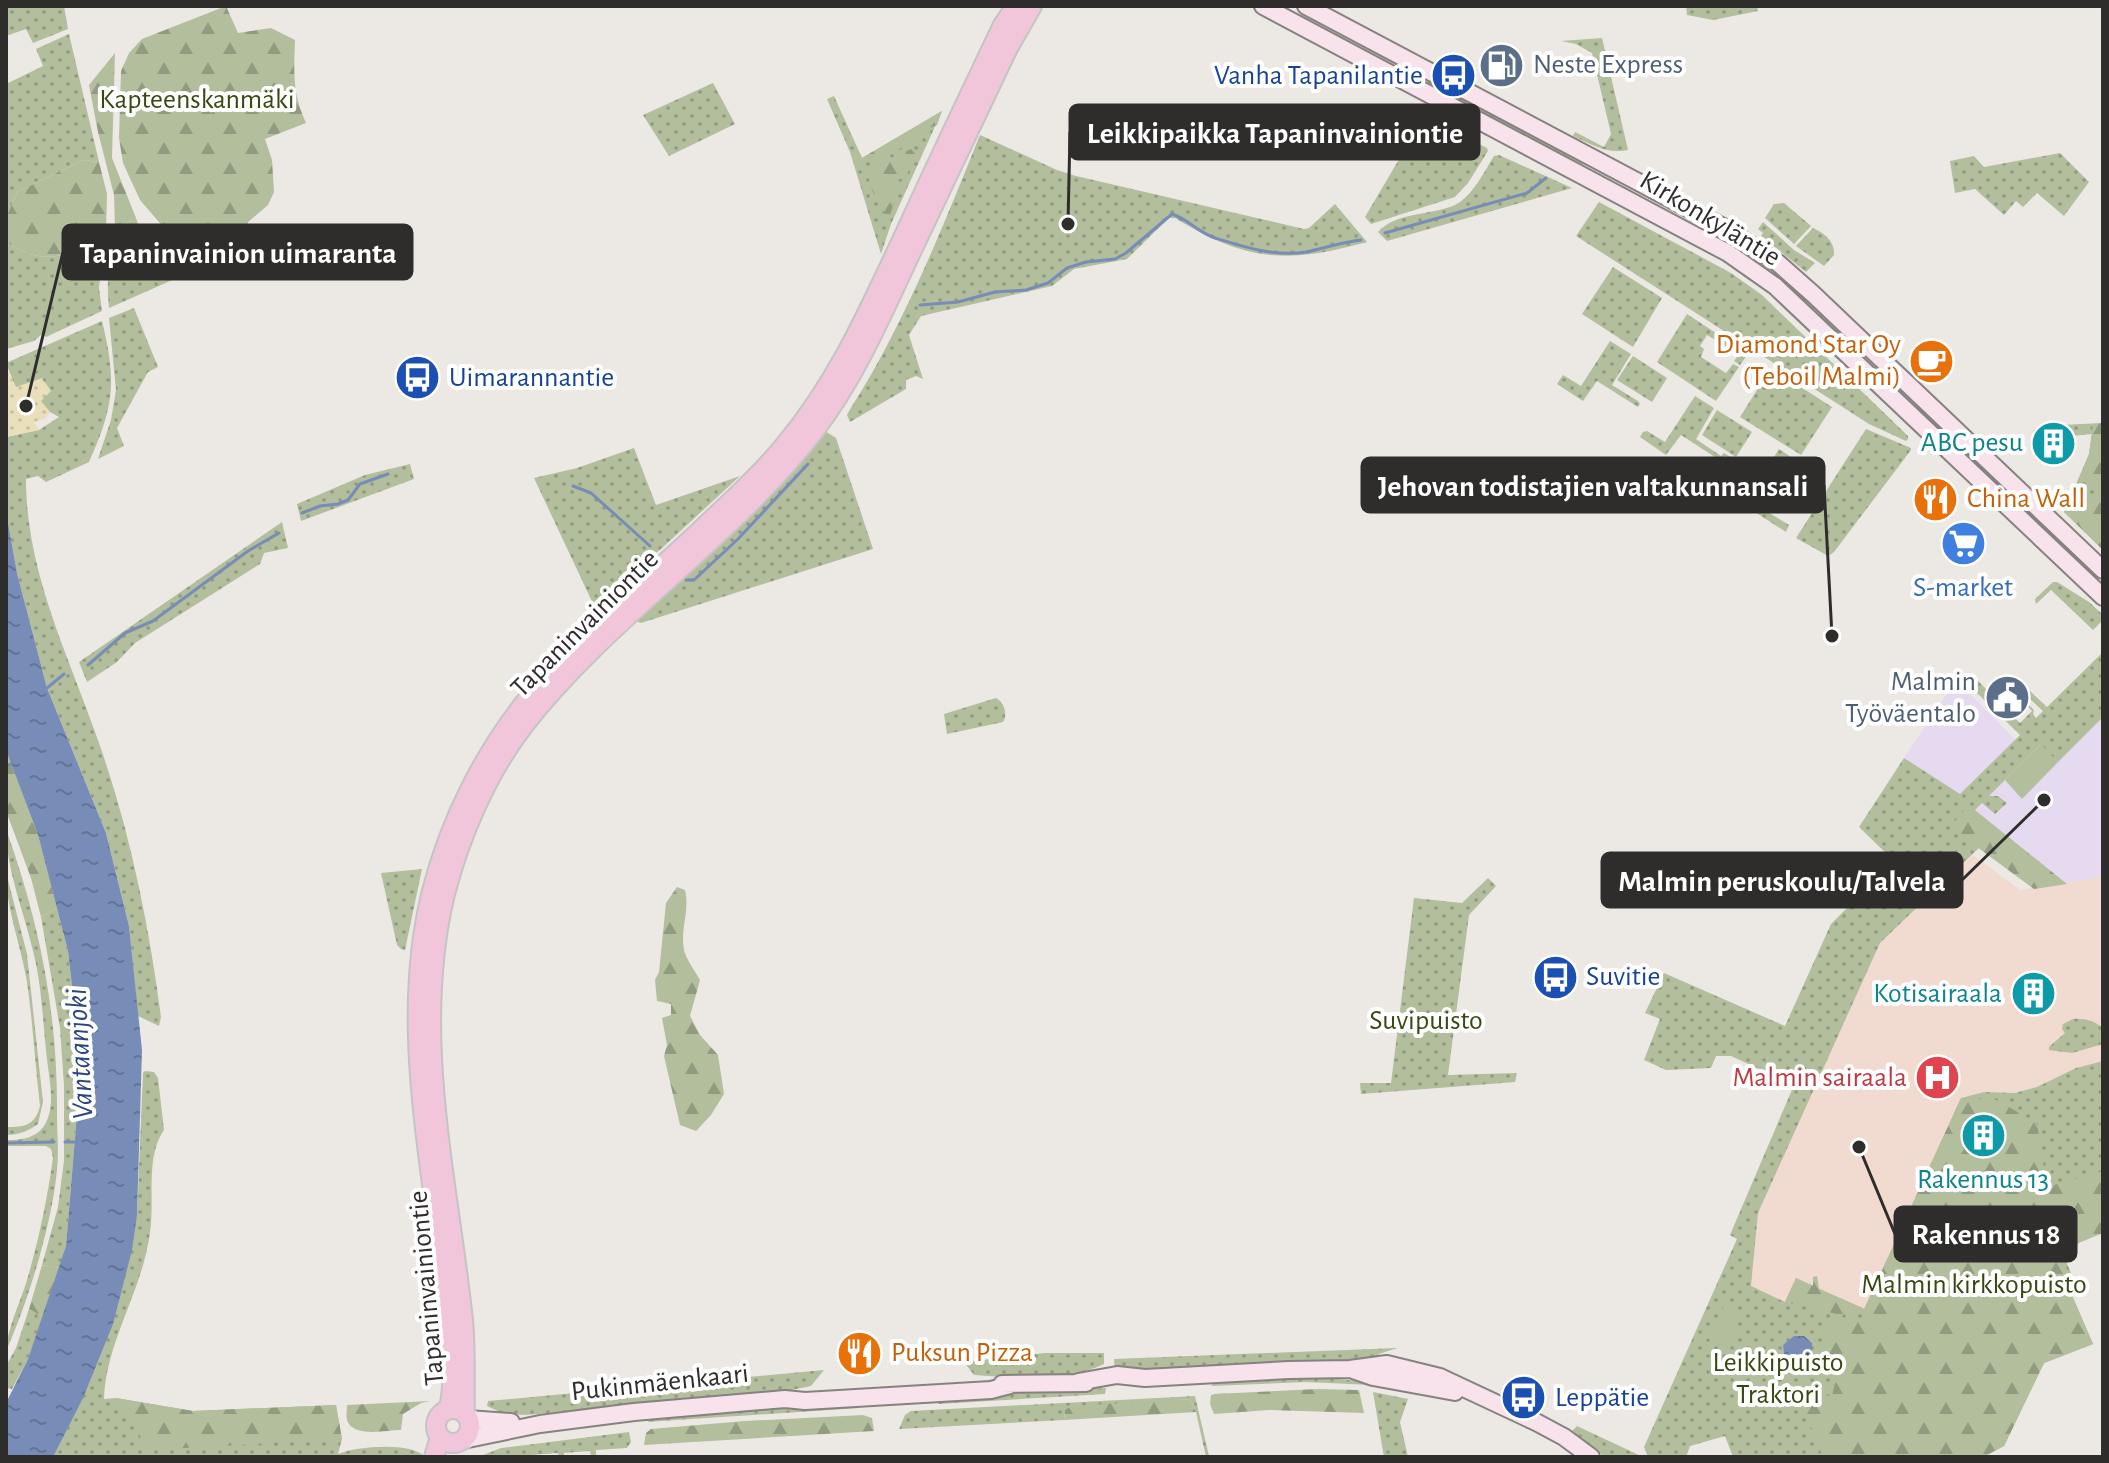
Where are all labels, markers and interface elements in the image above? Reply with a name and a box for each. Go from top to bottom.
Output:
fuel station icon: Neste Express [1478,41,1526,89]
place label: Neste Express [1533,51,1683,79]
bus stop icon: Vanha Tapanilantie [1430,52,1478,100]
place label: Vanha Tapanilantie [1214,62,1423,90]
park label: Kapteenskanmäki [99,86,295,114]
callout: Leikkipaikka Tapaninvainiontie [1070,105,1479,159]
text: Leikkipaikka Tapaninvainiontie [1087,119,1463,149]
street label: Kirkonkyläntie [1635,166,1785,272]
callout: Tapaninvainion uimaranta [63,225,412,279]
text: Tapaninvainion uimaranta [79,239,397,269]
place label: Diamond Star Oy (Teboil Malmi) [1716,331,1901,391]
cafe icon: Diamond Star Oy (Teboil Malmi) [1908,337,1956,385]
bus stop icon: Uimarannantie [394,354,442,402]
place label: Uimarannantie [449,364,614,392]
building icon: ABC pesu [2030,419,2078,467]
place label: ABC pesu [1921,429,2023,457]
callout: Jehovan todistajien valtakunnansali [1362,458,1824,512]
text: Jehovan todistajien valtakunnansali [1378,472,1808,502]
restaurant icon: China Wall [1912,475,1960,523]
place label: China Wall [1967,485,2085,513]
supermarket icon: S-market [1939,519,1987,567]
street label: Tapaninvainiontie [506,545,664,703]
place label: S-market [1913,574,2013,602]
place label: Malmin Työväentalo [1845,668,1976,728]
public building icon: Malmin Työväentalo [1983,674,2031,722]
callout: Malmin peruskoulu/Talvela [1602,853,1962,907]
text: Malmin peruskoulu/Talvela [1618,867,1946,897]
bus stop icon: Suvitie [1531,953,1579,1001]
place label: Suvitie [1586,963,1660,991]
building icon: Kotisairaala [2009,970,2057,1018]
place label: Kotisairaala [1873,980,2002,1008]
water label: Vantaanjoki [62,988,98,1120]
park label: Suvipuisto [1369,1007,1483,1035]
hospital icon: Malmin sairaala [1914,1054,1962,1102]
place label: Malmin sairaala [1733,1064,1907,1092]
building icon: Rakennus 13 [1959,1111,2007,1159]
place label: Rakennus 13 [1917,1166,2049,1194]
street label: Tapaninvainiontie [405,1189,449,1387]
callout: Rakennus 18 [1895,1207,2076,1261]
text: Rakennus 18 [1911,1220,2061,1250]
park label: Malmin kirkkopuisto [1861,1271,2087,1299]
restaurant icon: Puksun Pizza [836,1329,884,1377]
place label: Puksun Pizza [891,1339,1033,1367]
park label: Leikkipuisto Traktori [1712,1349,1844,1409]
street label: Pukinmäenkaari [570,1360,750,1406]
bus stop icon: Leppätie [1500,1374,1548,1422]
place label: Leppätie [1555,1384,1649,1412]

